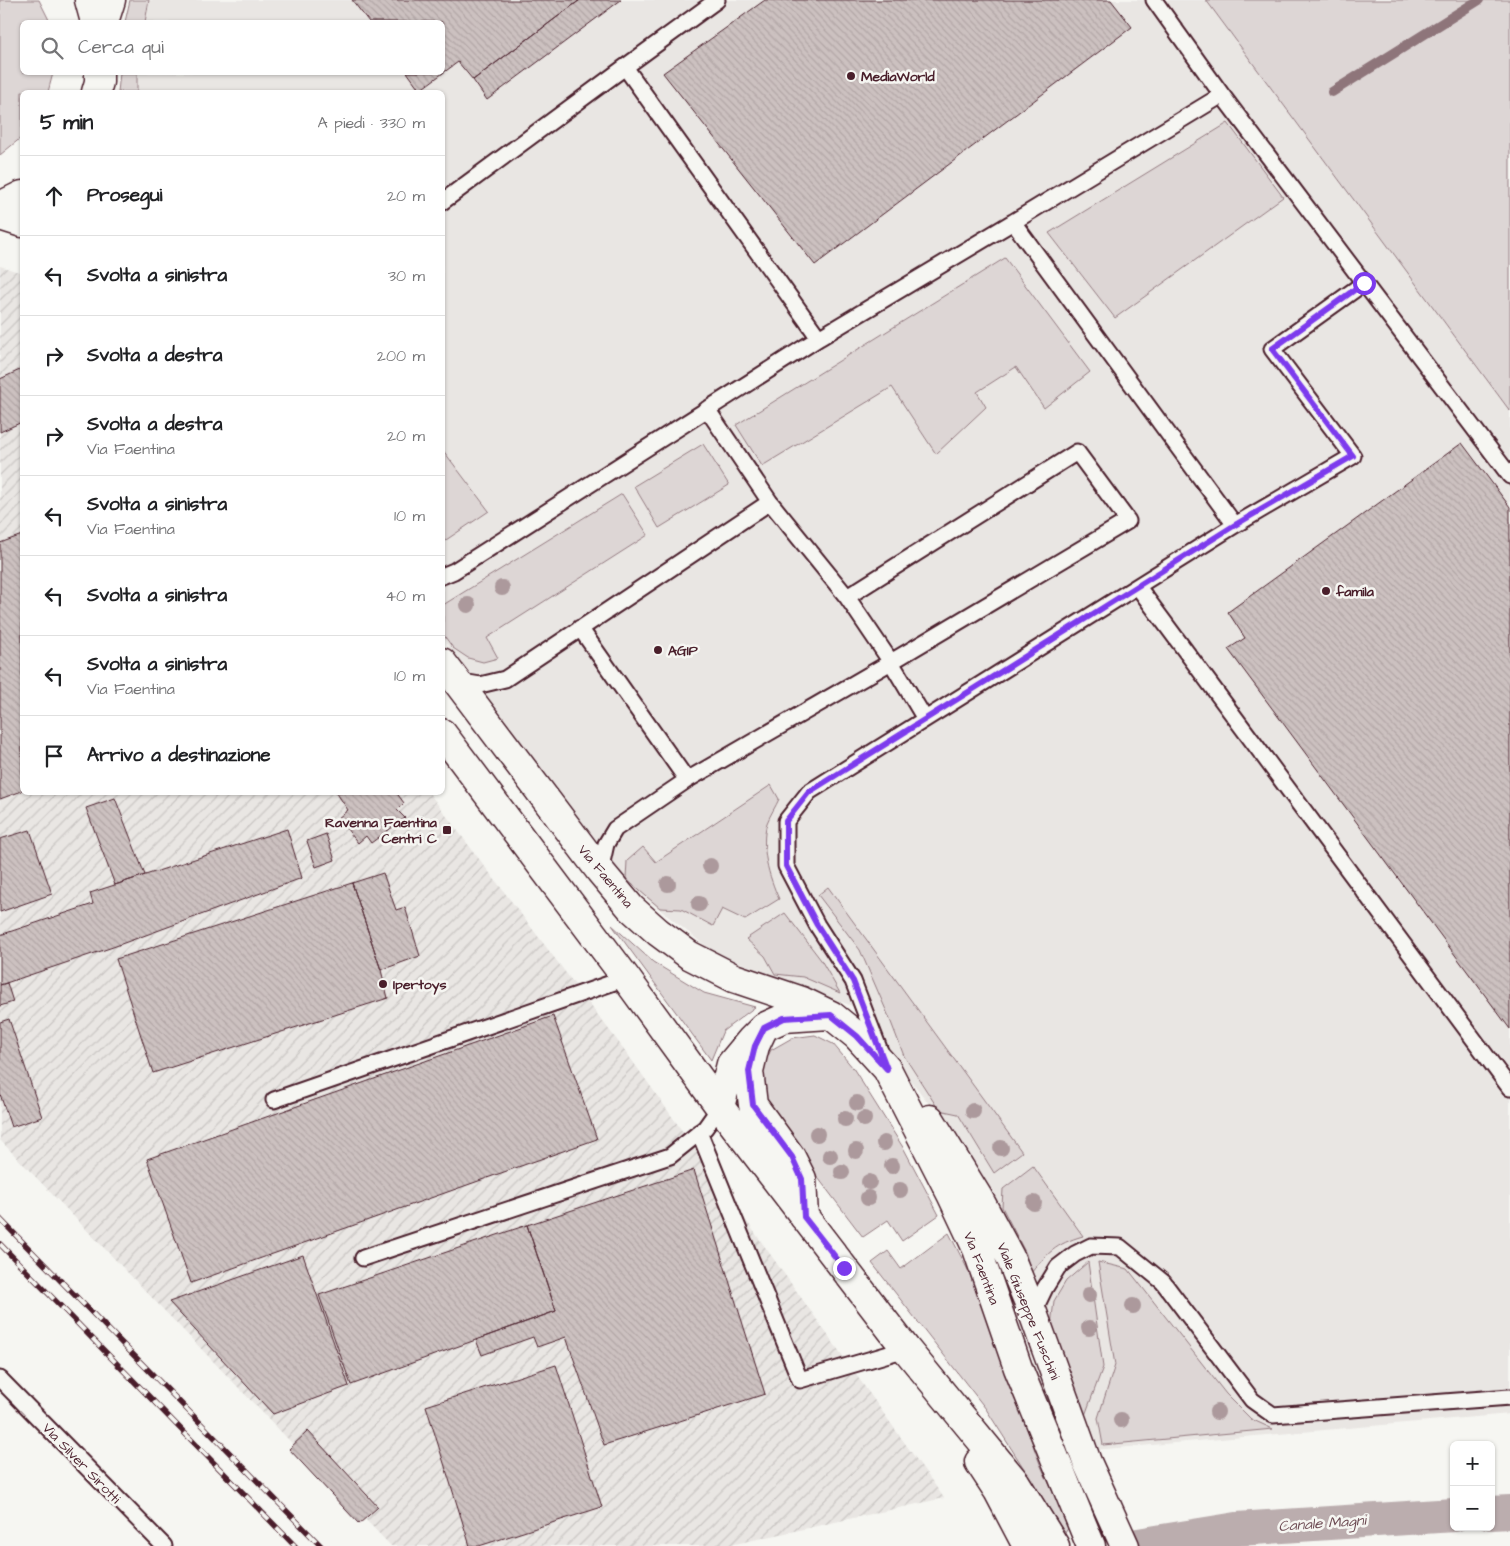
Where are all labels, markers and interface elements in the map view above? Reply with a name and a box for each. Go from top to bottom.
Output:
search box [20,20,445,75]
icon: search [38,34,66,62]
text: Cerca qui [78,34,164,61]
place label: MediaWorld [861,67,936,87]
marker: MediaWorld [845,70,857,82]
text: 5 min [40,108,93,137]
text: A piedi · 330 m [317,112,425,134]
icon: ahead [40,182,68,210]
text: Prosegui [87,182,162,209]
text: 20 m [387,185,425,207]
icon: left [40,262,68,290]
text: Svolta a sinistra [87,262,227,289]
text: 30 m [388,265,425,287]
route start [1353,272,1376,295]
icon: right [40,342,68,370]
text: Svolta a destra [87,342,222,369]
text: 200 m [377,345,425,367]
text: Svolta a destra [87,411,222,438]
icon: right [40,422,68,450]
text: 20 m [387,425,425,447]
text: Via Faentina [87,438,175,460]
text: Svolta a sinistra [87,491,227,518]
icon: left [40,502,68,530]
text: 10 m [394,505,425,527]
text: Via Faentina [87,518,175,540]
icon: left [40,582,68,610]
text: Svolta a sinistra [87,582,227,609]
place label: famila [1335,582,1375,602]
text: 40 m [385,585,425,607]
marker: famila [1320,585,1332,597]
place label: AGIP [668,641,698,661]
marker: AGIP [652,644,664,656]
text: Svolta a sinistra [87,651,227,678]
icon: left [40,662,68,690]
text: 10 m [394,665,425,687]
text: Via Faentina [87,678,175,700]
icon: arrive [40,742,68,770]
text: Arrivo a destinazione [87,742,270,769]
place label: Ravenna Faentina Centri C [325,813,438,849]
marker: Ravenna Faentina Centri C [441,824,453,836]
street label: Via Faentina [573,841,638,913]
place label: Ipertoys [393,975,446,995]
marker: Ipertoys [377,978,389,990]
street label: Via Faentina [958,1229,1004,1308]
street label: Viale Giuseppe Fuschini [991,1240,1065,1383]
route end [833,1257,856,1280]
street label: Via Silver Sirotti [38,1419,125,1509]
map controls [1450,1441,1495,1531]
button: + [1450,1441,1495,1486]
button: − [1450,1486,1495,1531]
water label: Canale Magni [1278,1510,1368,1538]

